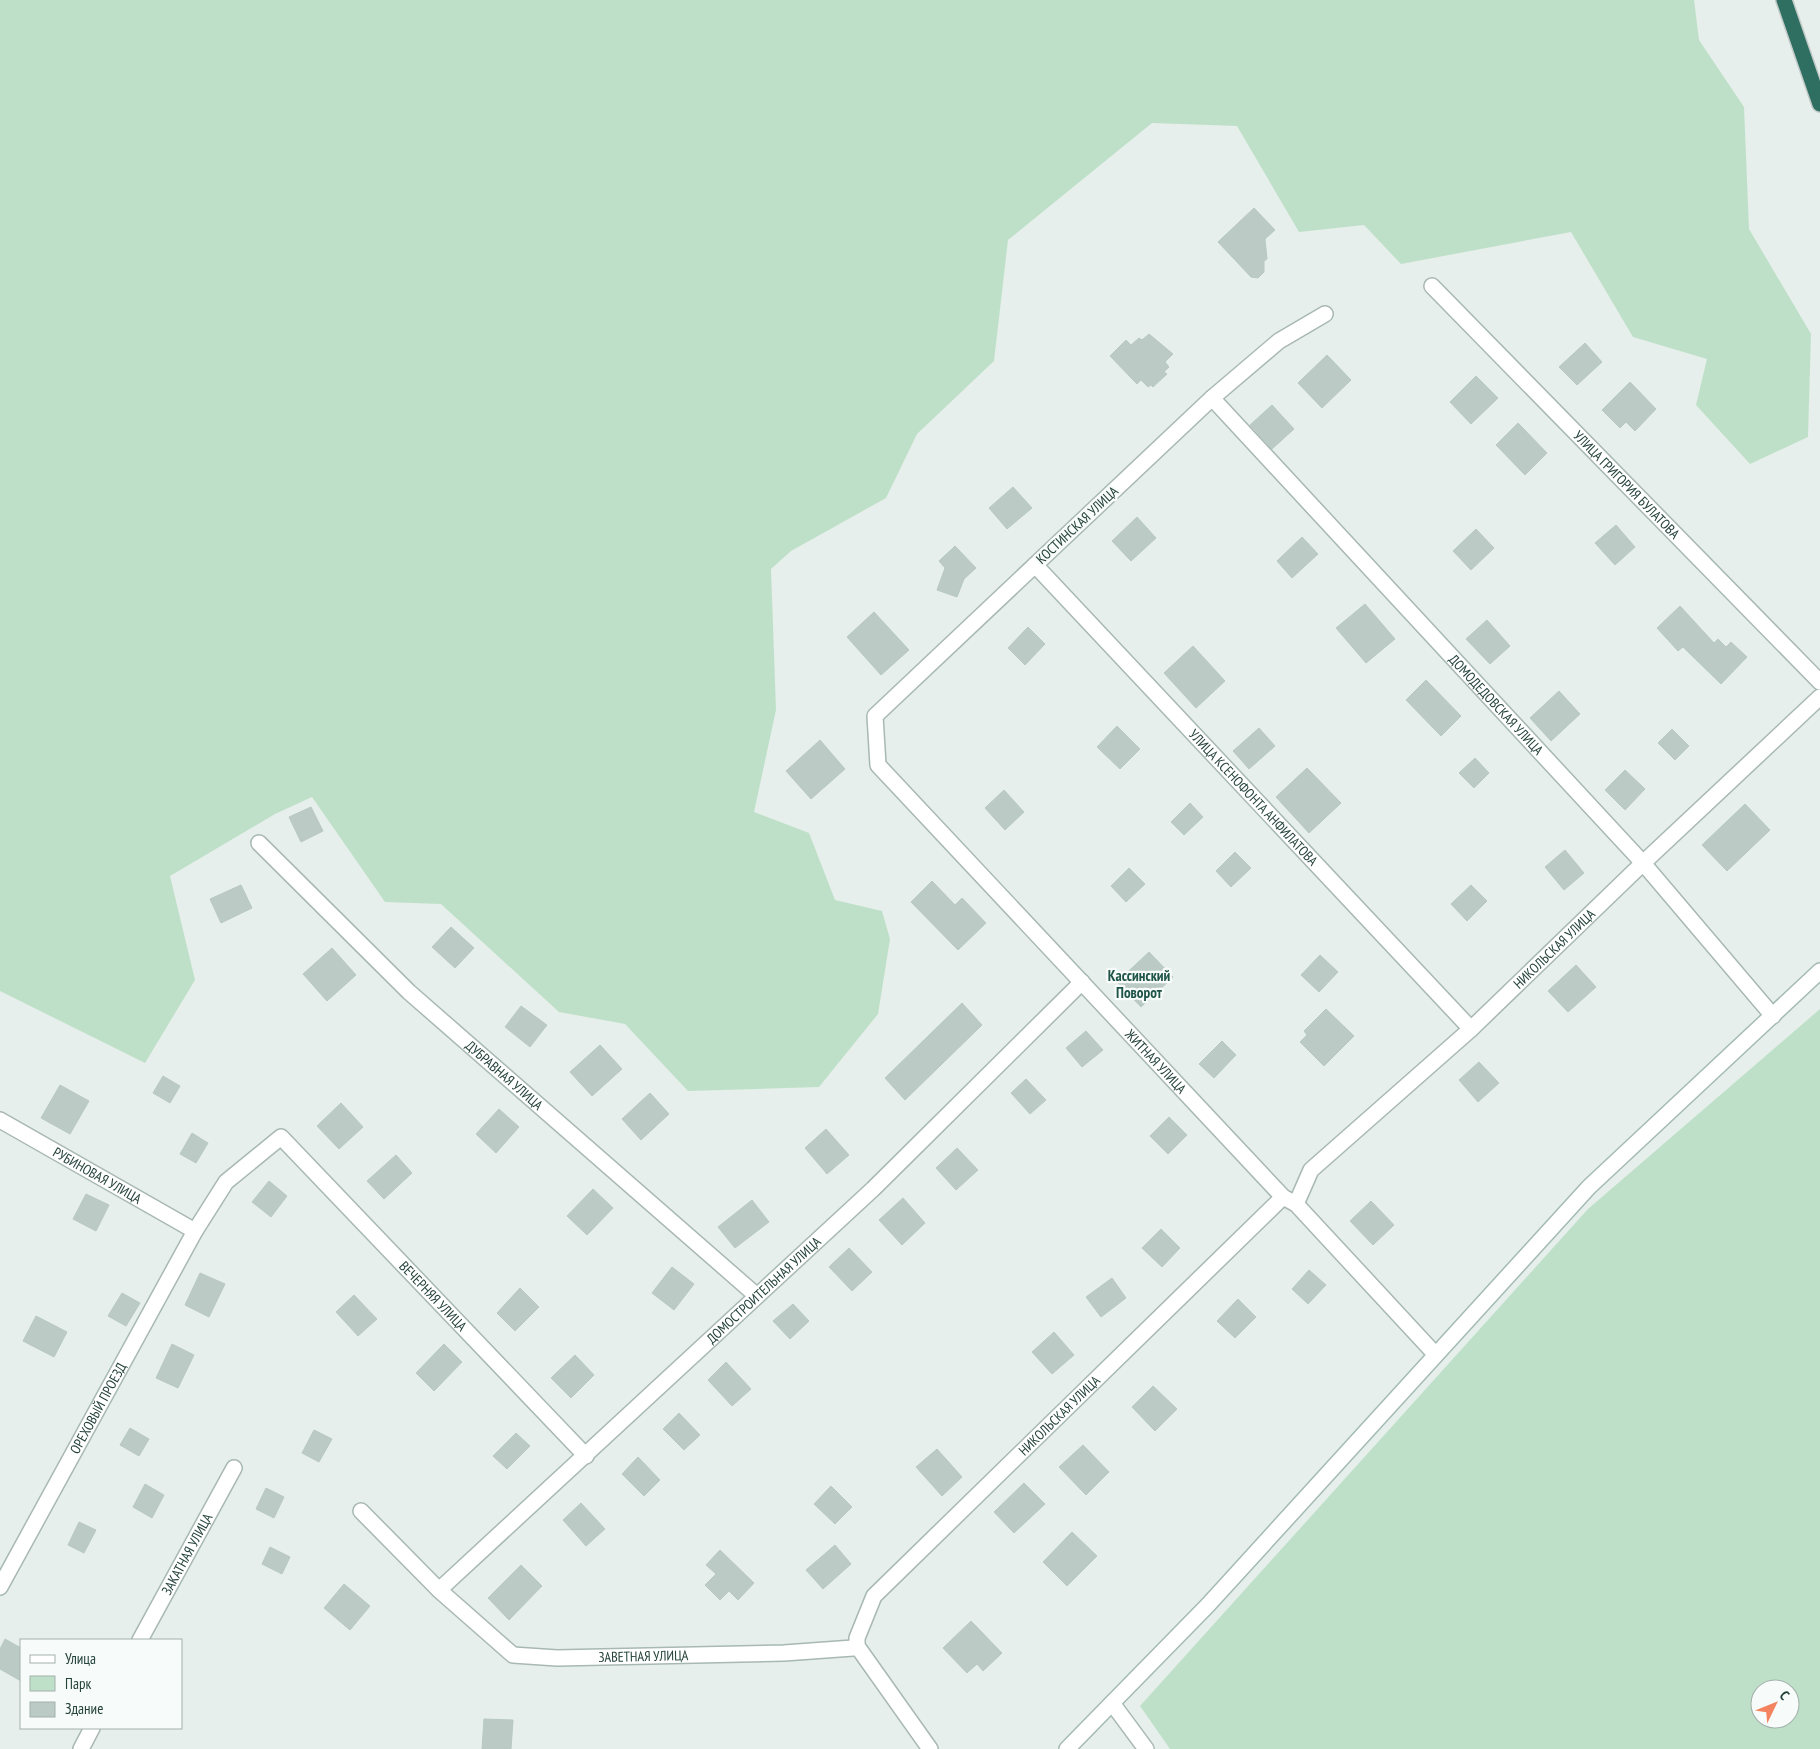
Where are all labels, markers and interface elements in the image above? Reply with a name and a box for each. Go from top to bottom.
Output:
street label: УЛИЦА ГРИГОРИЯ БУЛАТОВА [1570,427,1684,543]
street label: КОСТИНСКАЯ УЛИЦА [1032,482,1122,568]
street label: ДОМОДЕДОВСКАЯ УЛИЦА [1445,650,1547,759]
street label: УЛИЦА КСЕНОФОНТА АНФИЛАТОВА [1185,726,1322,870]
street label: НИКОЛЬСКАЯ УЛИЦА [1509,905,1599,992]
district label: Кассинский Поворот [1108,966,1171,1002]
street label: ЖИТНАЯ УЛИЦА [1121,1025,1191,1098]
street label: ДУБРАВНАЯ УЛИЦА [462,1037,547,1114]
street label: РУБИНОВАЯ УЛИЦА [50,1143,145,1208]
street label: ДОМОСТРОИТЕЛЬНАЯ УЛИЦА [703,1232,825,1347]
street label: ВЕЧЕРНЯЯ УЛИЦА [395,1257,471,1335]
street label: ОРЕХОВЫЙ ПРОЕЗД [66,1359,130,1457]
street label: НИКОЛЬСКАЯ УЛИЦА [1015,1371,1104,1459]
street label: ЗАКАТНАЯ УЛИЦА [157,1510,217,1598]
legend [20,1639,182,1729]
street label: ЗАВЕТНАЯ УЛИЦА [598,1646,689,1666]
text: Улица [65,1649,96,1668]
text: Парк [65,1674,91,1693]
north arrow [1750,1679,1800,1729]
text: С [1776,1687,1794,1704]
text: Здание [65,1699,103,1718]

